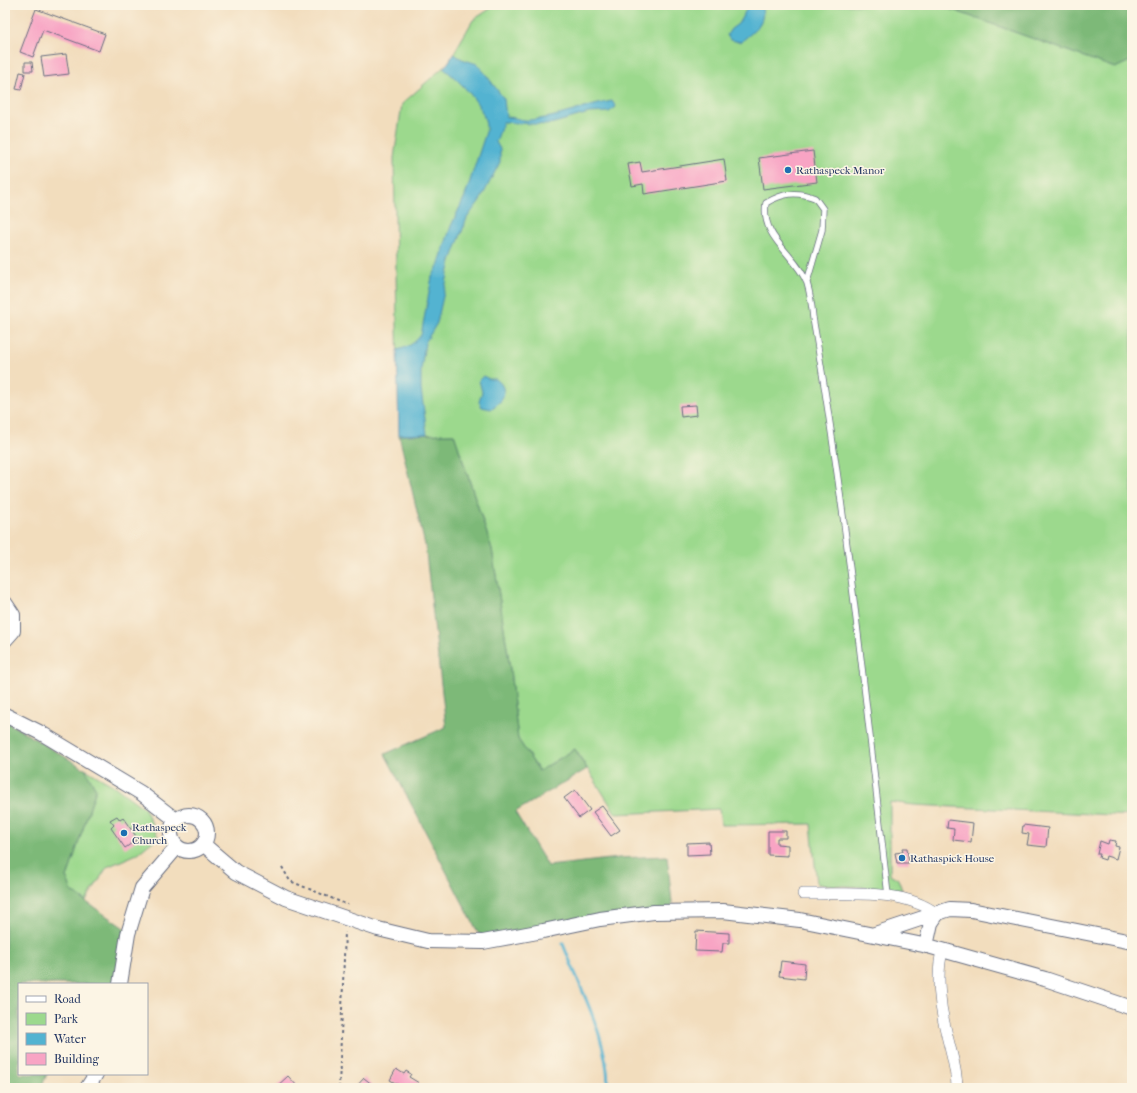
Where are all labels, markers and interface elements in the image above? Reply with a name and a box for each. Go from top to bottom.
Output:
place label: Rathaspeck Manor [796,164,885,177]
marker: Rathaspeck Manor [783,165,793,175]
place label: Rathaspeck Church [132,821,187,847]
marker: Rathaspeck Church [119,828,129,838]
place label: Rathaspick House [910,852,995,865]
marker: Rathaspick House [897,853,907,863]
legend [18,983,148,1075]
text: Road [54,992,81,1006]
text: Park [54,1012,79,1026]
text: Water [53,1032,87,1046]
text: Building [54,1052,99,1066]

